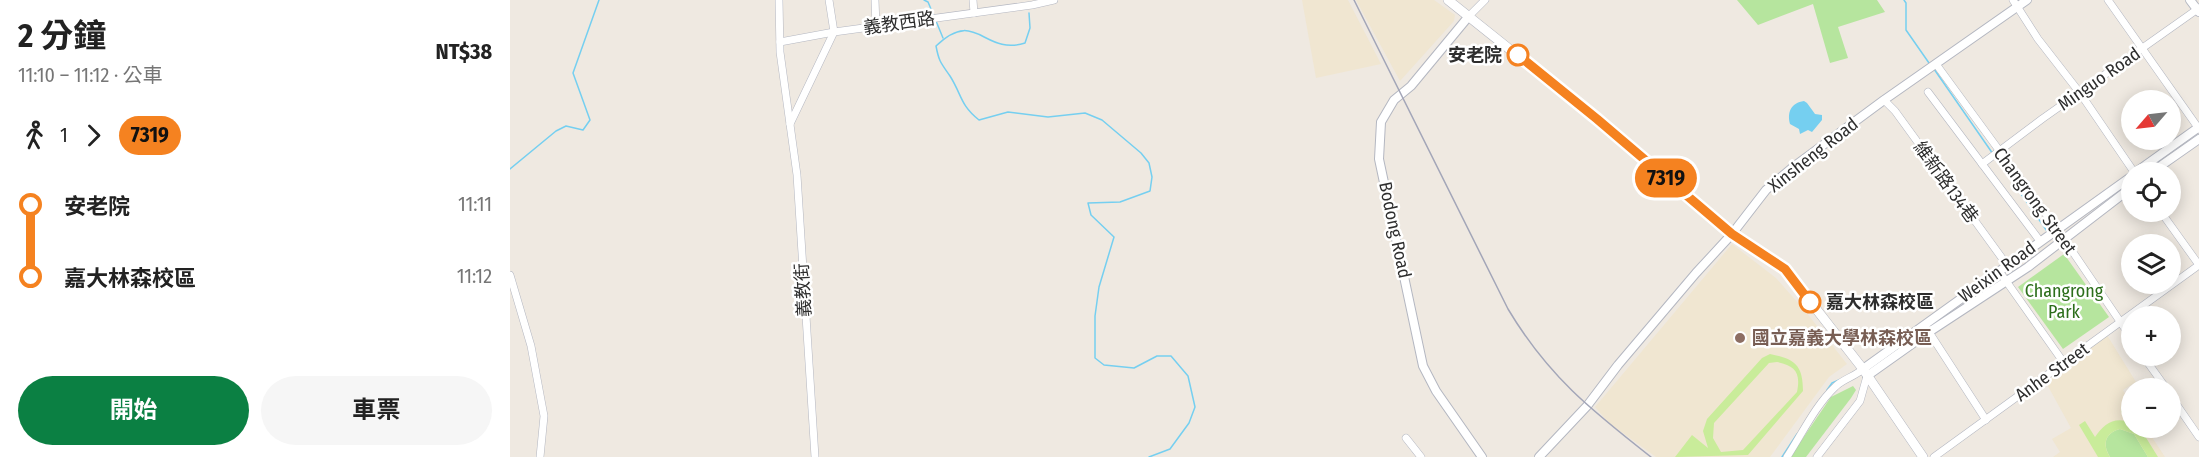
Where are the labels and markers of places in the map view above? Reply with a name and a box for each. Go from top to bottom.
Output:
place label: 安老院 [1448,44,1502,66]
marker: 安老院 [1507,44,1529,66]
marker: 嘉大林森校區 [1799,291,1821,313]
place label: 嘉大林森校區 [1826,291,1934,313]
place label: 國立嘉義大學林森校區 [1752,327,1932,349]
marker: 國立嘉義大學林森校區 [1733,331,1747,345]

